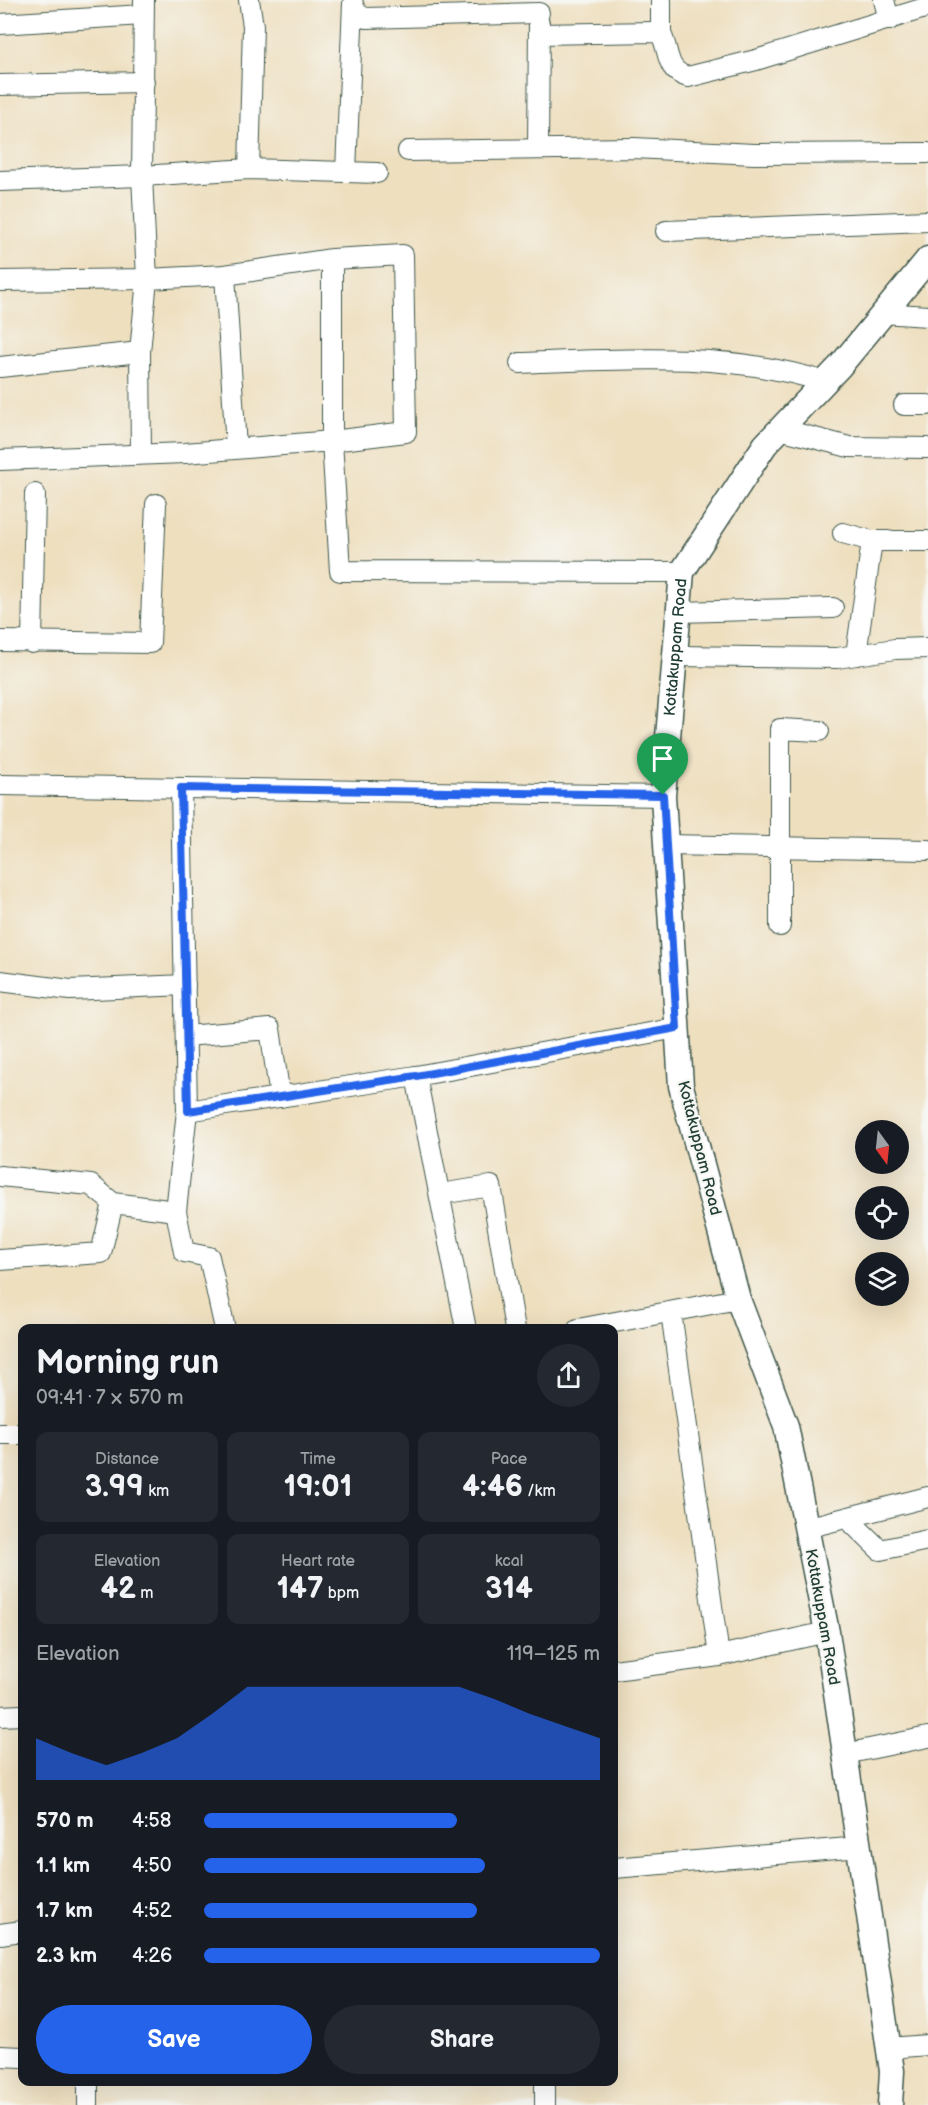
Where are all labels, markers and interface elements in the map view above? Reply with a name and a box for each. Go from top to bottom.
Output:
street label: Kottakuppam Road [660,578,691,717]
pin [637,733,688,795]
icon: arrive [646,742,679,775]
street label: Kottakuppam Road [673,1079,725,1217]
north arrow [855,1120,909,1174]
map controls [855,1120,909,1306]
button: locate [855,1186,909,1240]
button: layers [855,1252,909,1306]
text: Morning run [36,1343,219,1383]
button: share [537,1344,600,1407]
text: 09:41 · 7 × 570 m [36,1386,184,1410]
text: Distance [95,1450,159,1469]
text: Time [300,1450,336,1469]
text: Pace [491,1450,527,1469]
text: 3.99 [85,1469,144,1505]
text: 19:01 [284,1469,352,1505]
text: 4:46 [462,1469,523,1505]
text: km [144,1482,169,1501]
text: /km [523,1482,556,1501]
street label: Kottakuppam Road [801,1547,843,1687]
text: Elevation [94,1552,160,1571]
text: Heart rate [281,1552,355,1571]
text: kcal [495,1552,523,1571]
text: 42 [100,1571,136,1607]
text: 147 [277,1571,324,1607]
text: 314 [485,1571,533,1607]
text: m [136,1584,154,1603]
text: bpm [324,1584,359,1603]
text: Elevation [36,1642,119,1666]
text: 119–125 m [507,1642,600,1666]
text: 570 m [36,1809,94,1833]
text: 4:58 [132,1809,171,1833]
text: 1.1 km [36,1854,90,1878]
text: 4:50 [132,1854,171,1878]
text: 1.7 km [36,1899,93,1923]
text: 4:52 [132,1899,172,1923]
text: 2.3 km [36,1944,97,1968]
text: 4:26 [132,1944,172,1968]
button: Save [36,2005,312,2074]
button: Share [324,2005,600,2074]

